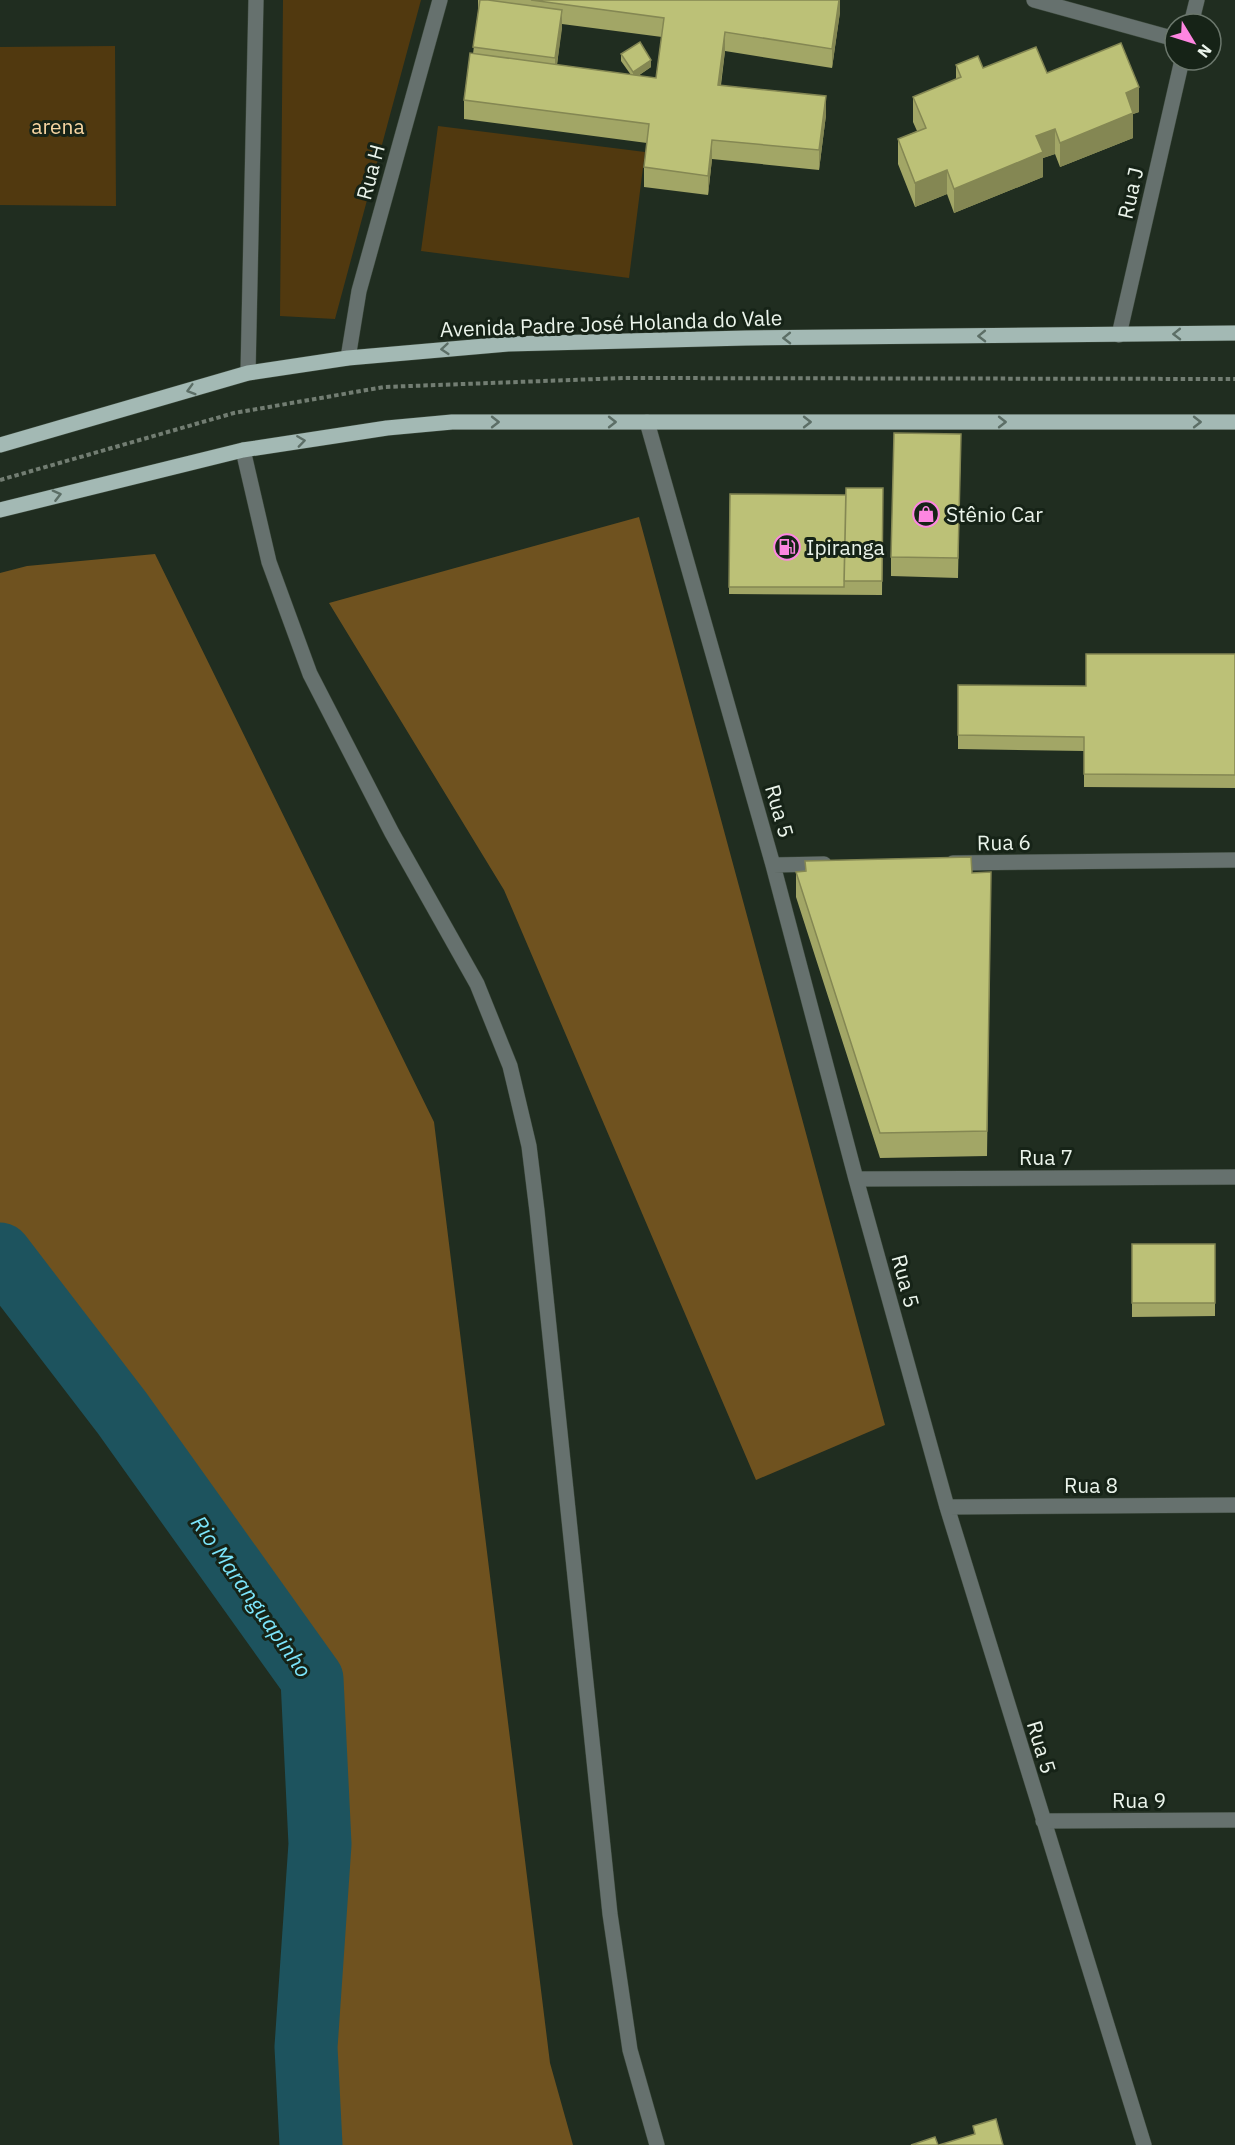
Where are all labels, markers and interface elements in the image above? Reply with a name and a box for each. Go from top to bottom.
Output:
north arrow [1163,12,1223,72]
text: N [1193,41,1216,62]
park label: arena [31,112,85,140]
street label: Rua H [349,141,391,203]
street label: Rua J [1110,164,1150,222]
street label: Avenida Padre José Holanda do Vale [439,303,783,343]
one-way arrow [1172,328,1181,340]
one-way arrow [977,330,986,342]
one-way arrow [782,332,791,344]
one-way arrow [440,342,449,355]
one-way arrow [186,383,197,395]
one-way arrow [490,416,499,428]
one-way arrow [608,416,617,428]
one-way arrow [803,416,812,428]
one-way arrow [998,416,1007,428]
one-way arrow [1193,416,1202,428]
one-way arrow [296,436,306,448]
one-way arrow [51,490,61,503]
shop icon: Stênio Car [911,499,941,529]
place label: Stênio Car [946,500,1043,528]
fuel station icon: Ipiranga [772,532,802,562]
place label: Ipiranga [806,533,885,561]
street label: Rua 5 [759,781,801,841]
street label: Rua 6 [977,828,1031,856]
street label: Rua 7 [1019,1143,1073,1171]
street label: Rua 5 [885,1251,927,1311]
street label: Rua 8 [1064,1471,1118,1499]
water label: Rio Maranguapinho [185,1509,319,1683]
street label: Rua 5 [1021,1717,1063,1777]
street label: Rua 9 [1112,1786,1166,1814]

